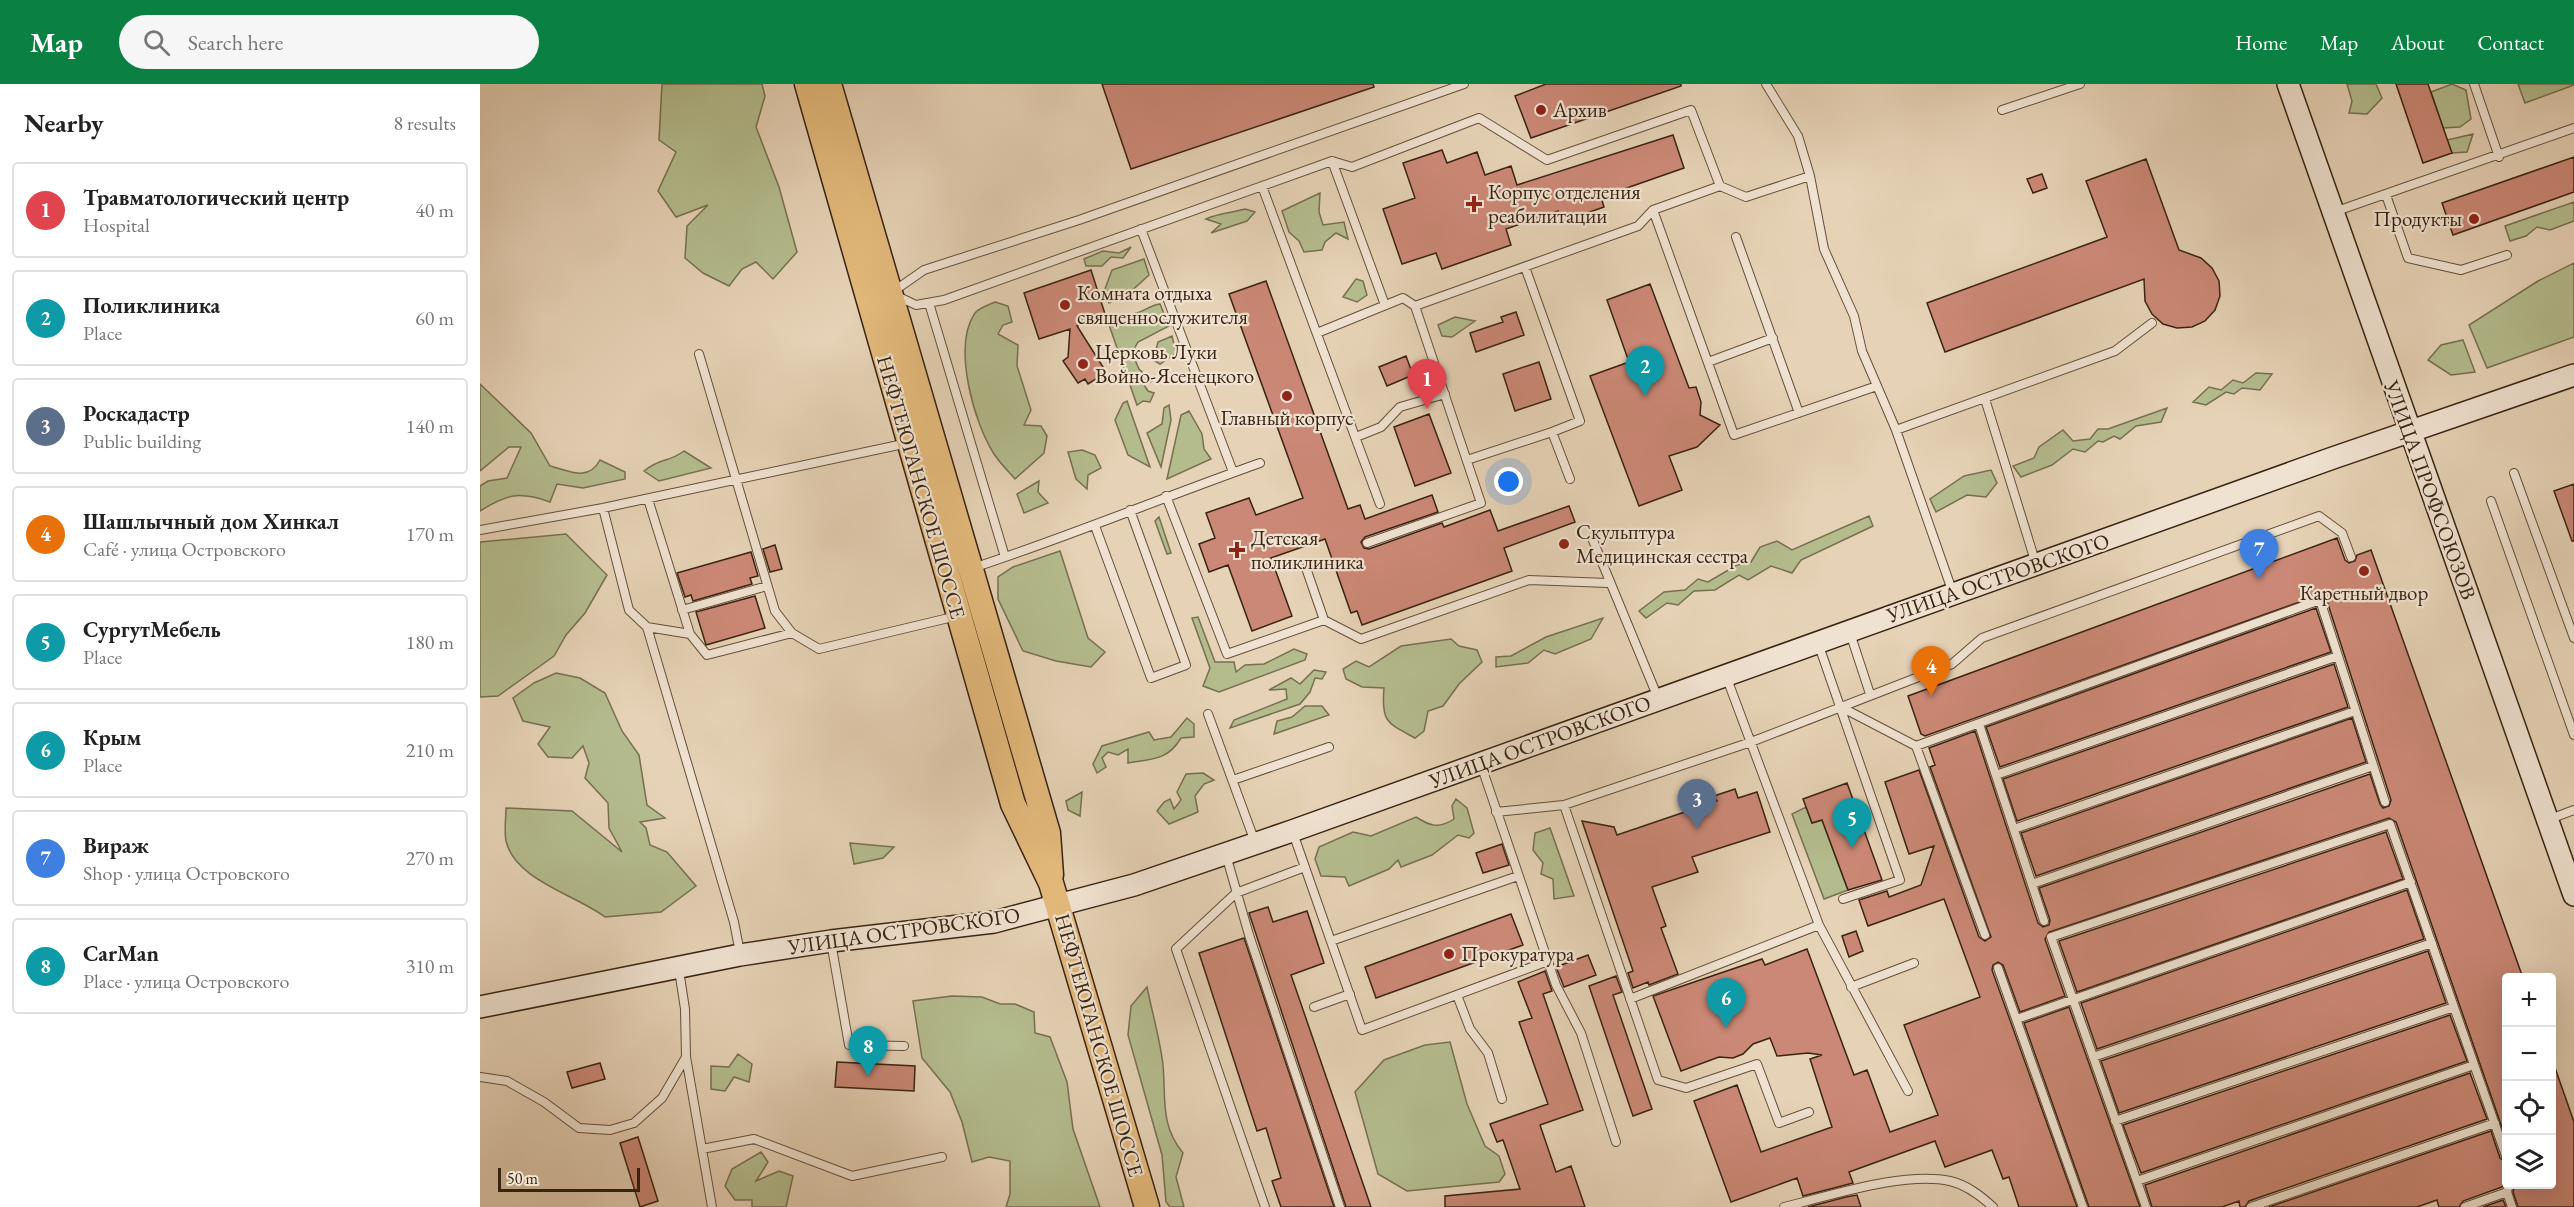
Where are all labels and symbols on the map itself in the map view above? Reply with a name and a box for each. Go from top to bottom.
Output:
place label: Архив [1552,96,1607,123]
marker: Архив [1534,103,1548,117]
place label: Корпус отделения реабилитации [1488,178,1641,229]
marker: Корпус отделения реабилитации [1465,195,1483,213]
place label: Продукты [2374,205,2462,232]
marker: Продукты [2467,212,2481,226]
place label: Комната отдыха священнослужителя [1077,279,1248,330]
marker: Комната отдыха священнослужителя [1058,298,1072,312]
place label: Церковь Луки Войно-Ясенецкого [1095,338,1254,389]
pin: 2 [1626,346,1664,396]
street label: НЕФТЕЮГАНСКОЕ ШОССЕ [871,352,972,622]
marker: Церковь Луки Войно-Ясенецкого [1076,357,1090,371]
pin: 1 [1408,360,1446,409]
street label: УЛИЦА ПРОФСОЮЗОВ [2378,376,2483,603]
marker: Главный корпус [1280,389,1294,403]
place label: Главный корпус [1220,404,1354,431]
your location [1494,467,1523,496]
place label: Скульптура Медицинская сестра [1576,518,1749,569]
place label: Детская поликлиника [1251,524,1365,575]
street label: УЛИЦА ОСТРОВСКОГО [1882,527,2113,629]
pin: 7 [2240,530,2278,579]
marker: Скульптура Медицинская сестра [1557,537,1571,551]
marker: Детская поликлиника [1228,541,1246,559]
marker: Каретный двор [2357,564,2371,578]
place label: Каретный двор [2300,579,2428,606]
pin: 4 [1912,646,1950,696]
street label: УЛИЦА ОСТРОВСКОГО [1424,689,1654,795]
pin: 3 [1678,780,1716,829]
pin: 5 [1832,798,1872,848]
street label: УЛИЦА ОСТРОВСКОГО [785,901,1022,960]
street label: НЕФТЕЮГАНСКОЕ ШОССЕ [1049,910,1150,1180]
place label: Прокуратура [1461,940,1575,967]
marker: Прокуратура [1442,947,1456,961]
pin: 6 [1706,978,1746,1028]
pin: 8 [848,1026,888,1076]
scale bar [498,1165,640,1192]

